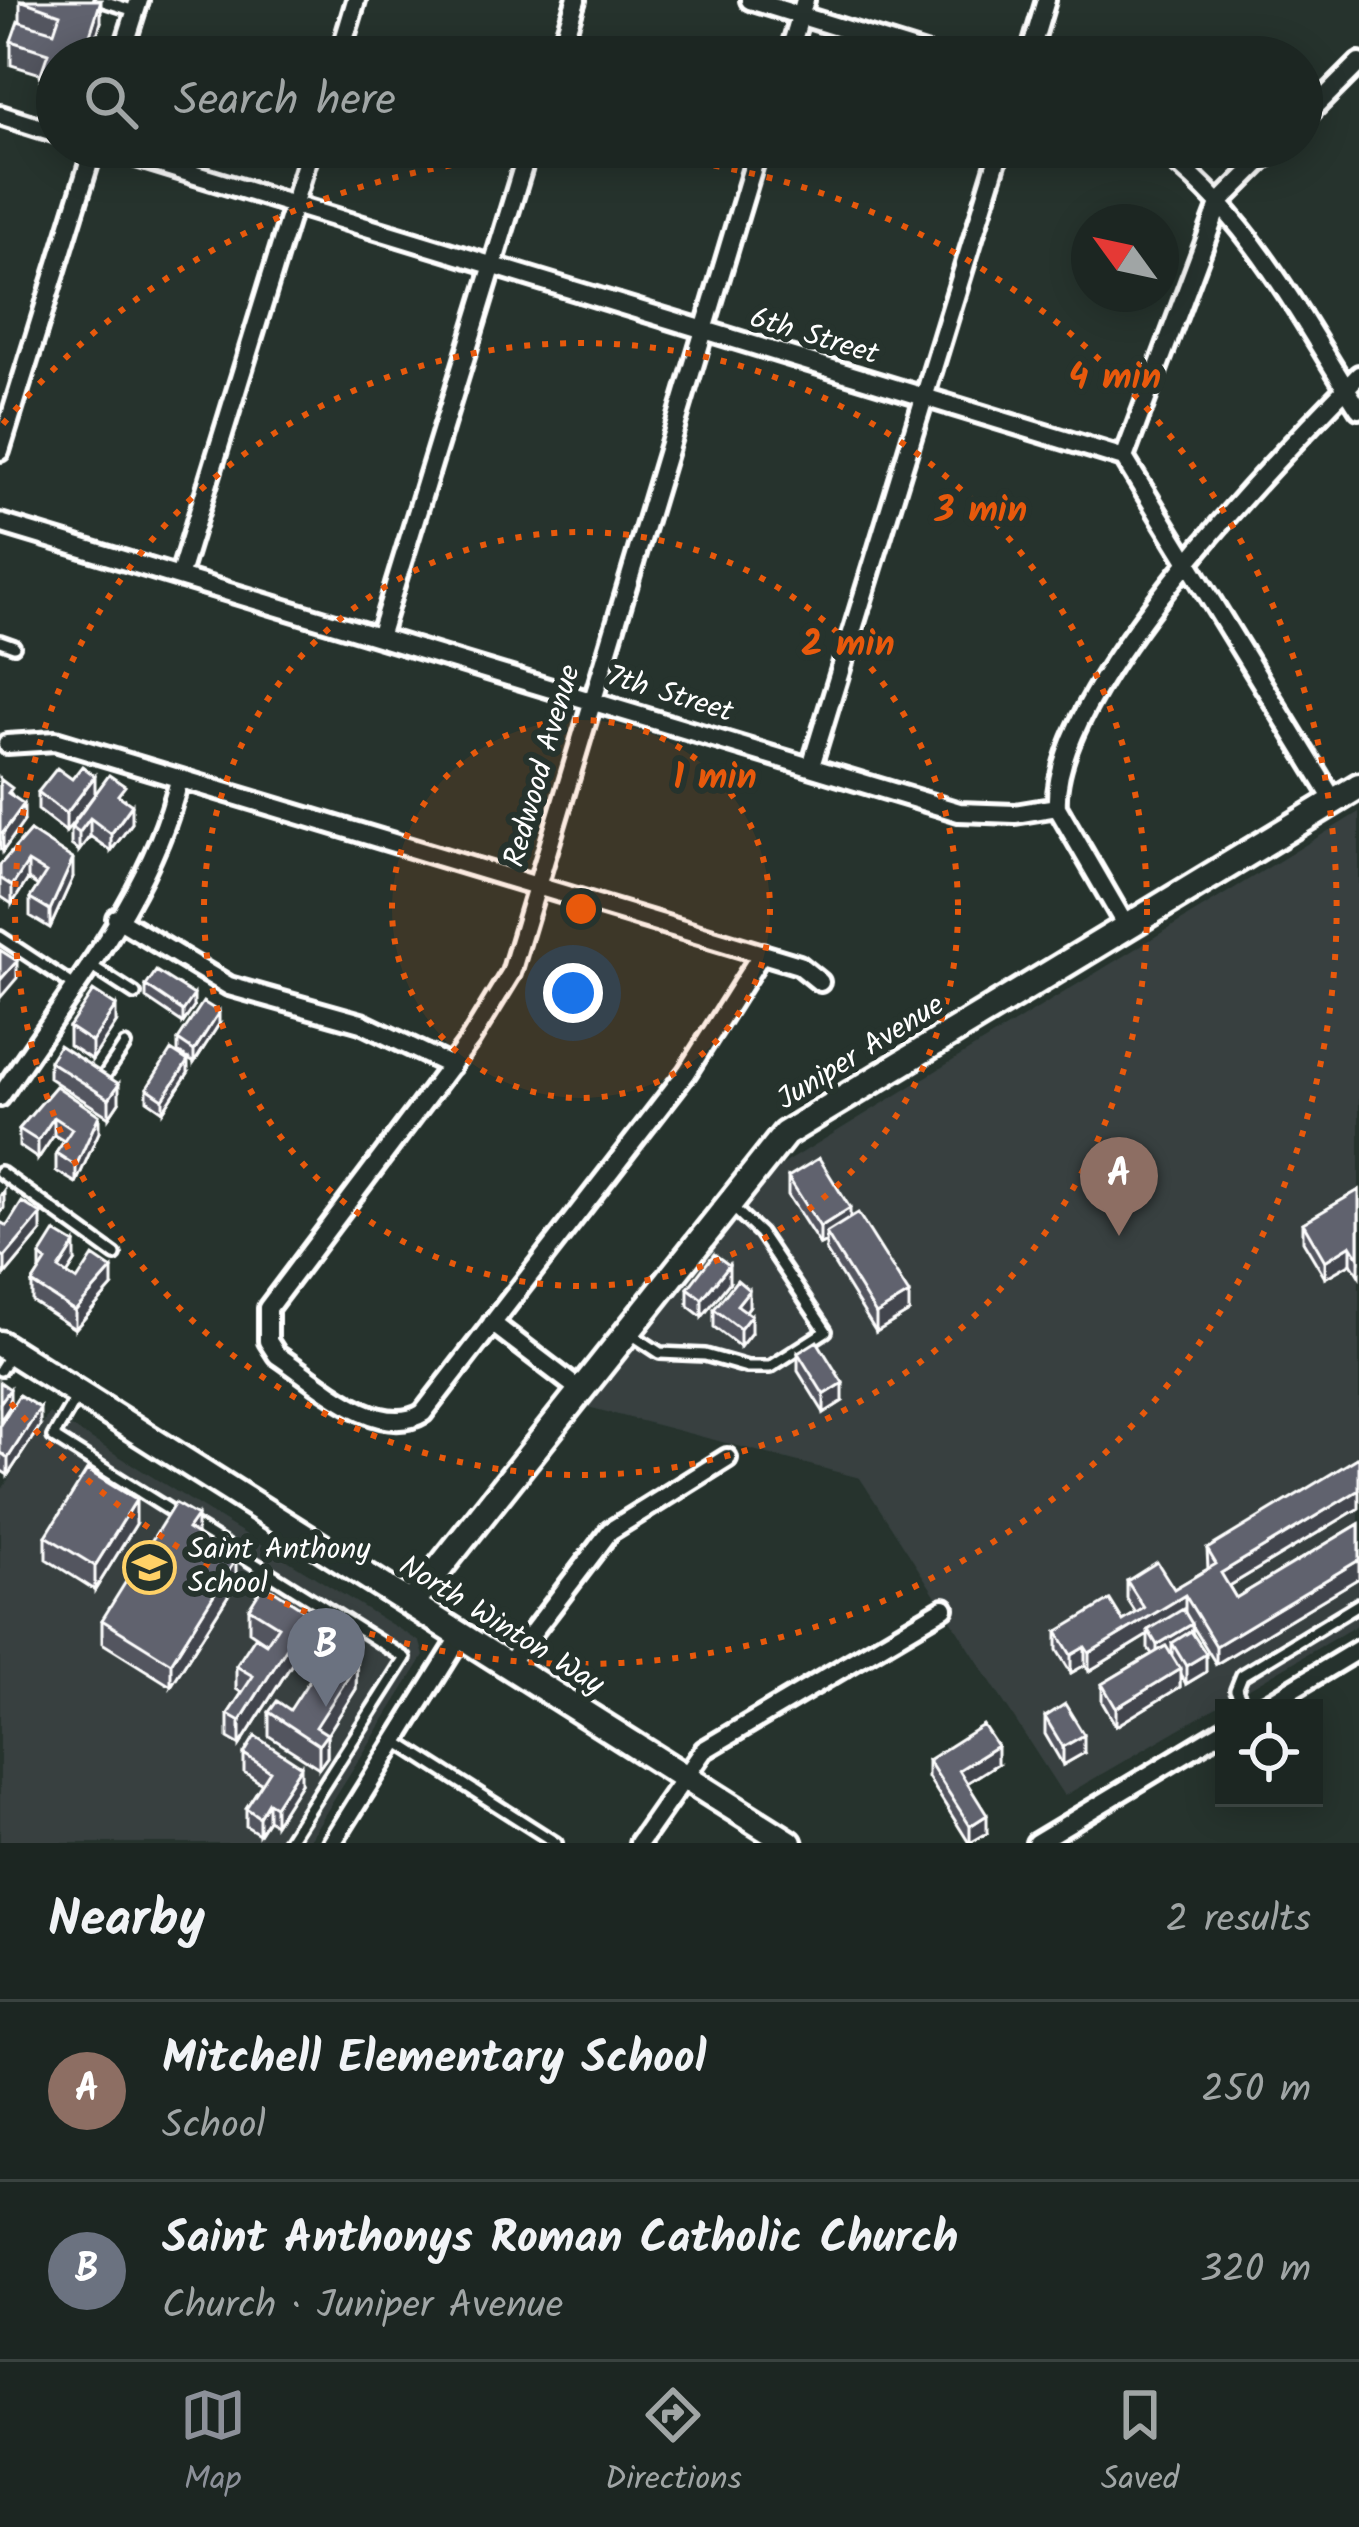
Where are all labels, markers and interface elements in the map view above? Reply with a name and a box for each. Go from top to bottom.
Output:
search box [36,36,1323,168]
text: Search here [174,66,396,138]
icon: search [78,69,144,135]
north arrow [1071,204,1179,312]
street label: 6th Street [744,295,885,379]
text: 4 min [1069,350,1161,407]
text: 3 min [934,483,1027,540]
text: 2 min [801,617,895,674]
street label: 7th Street [601,653,739,737]
street label: Redwood Avenue [491,659,595,873]
text: 1 min [673,750,757,807]
centre of rings [560,888,602,930]
your location [543,963,603,1023]
street label: Juniper Avenue [768,982,954,1124]
pin: A [1080,1137,1158,1236]
place label: Saint Anthony School [188,1526,371,1608]
school or university icon: Saint Anthony School [121,1539,177,1595]
street label: North Winton Way [389,1543,614,1709]
pin: B [287,1608,365,1707]
map controls [1215,1699,1323,1807]
button: locate [1215,1699,1323,1807]
text: Nearby [48,1881,205,1962]
text: 2 results [1166,1890,1311,1952]
text: Mitchell Elementary School [162,2024,707,2096]
text: A [75,2060,99,2122]
text: 250 m [1201,2060,1311,2122]
text: School [162,2096,266,2158]
text: Saint Anthonys Roman Catholic Church [162,2204,958,2276]
text: B [75,2240,99,2302]
text: 320 m [1200,2240,1311,2302]
text: Church · Juniper Avenue [162,2276,563,2338]
tab: Map [180,2382,246,2507]
tab: Directions [605,2382,742,2507]
tab: Saved [1101,2382,1179,2507]

